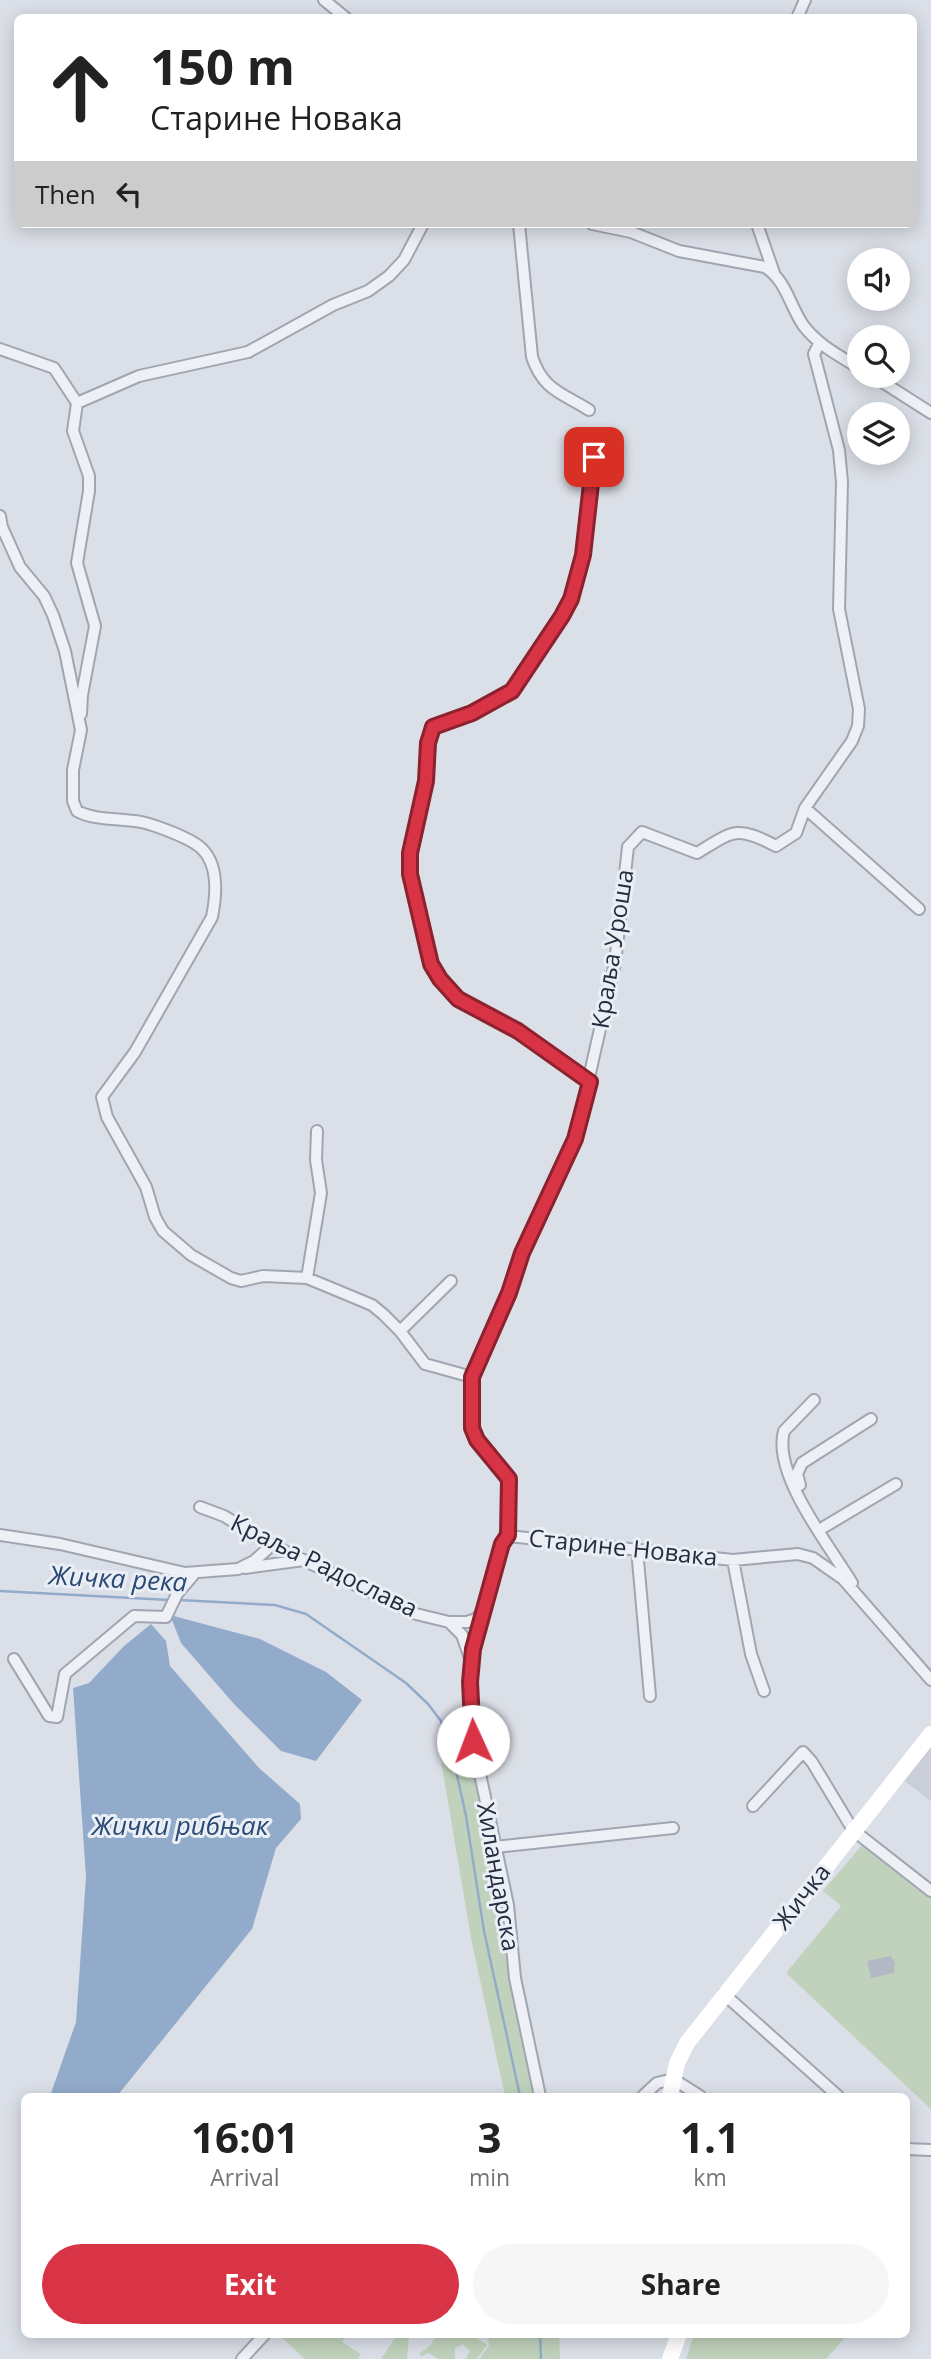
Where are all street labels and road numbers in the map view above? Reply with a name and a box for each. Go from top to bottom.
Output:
street label: Краља Уроша [583,867,640,1031]
street label: Краља Радослава [226,1505,424,1624]
street label: Старине Новака [527,1520,719,1573]
street label: Хиландарска [470,1800,529,1954]
street label: Жичка [764,1856,837,1936]

